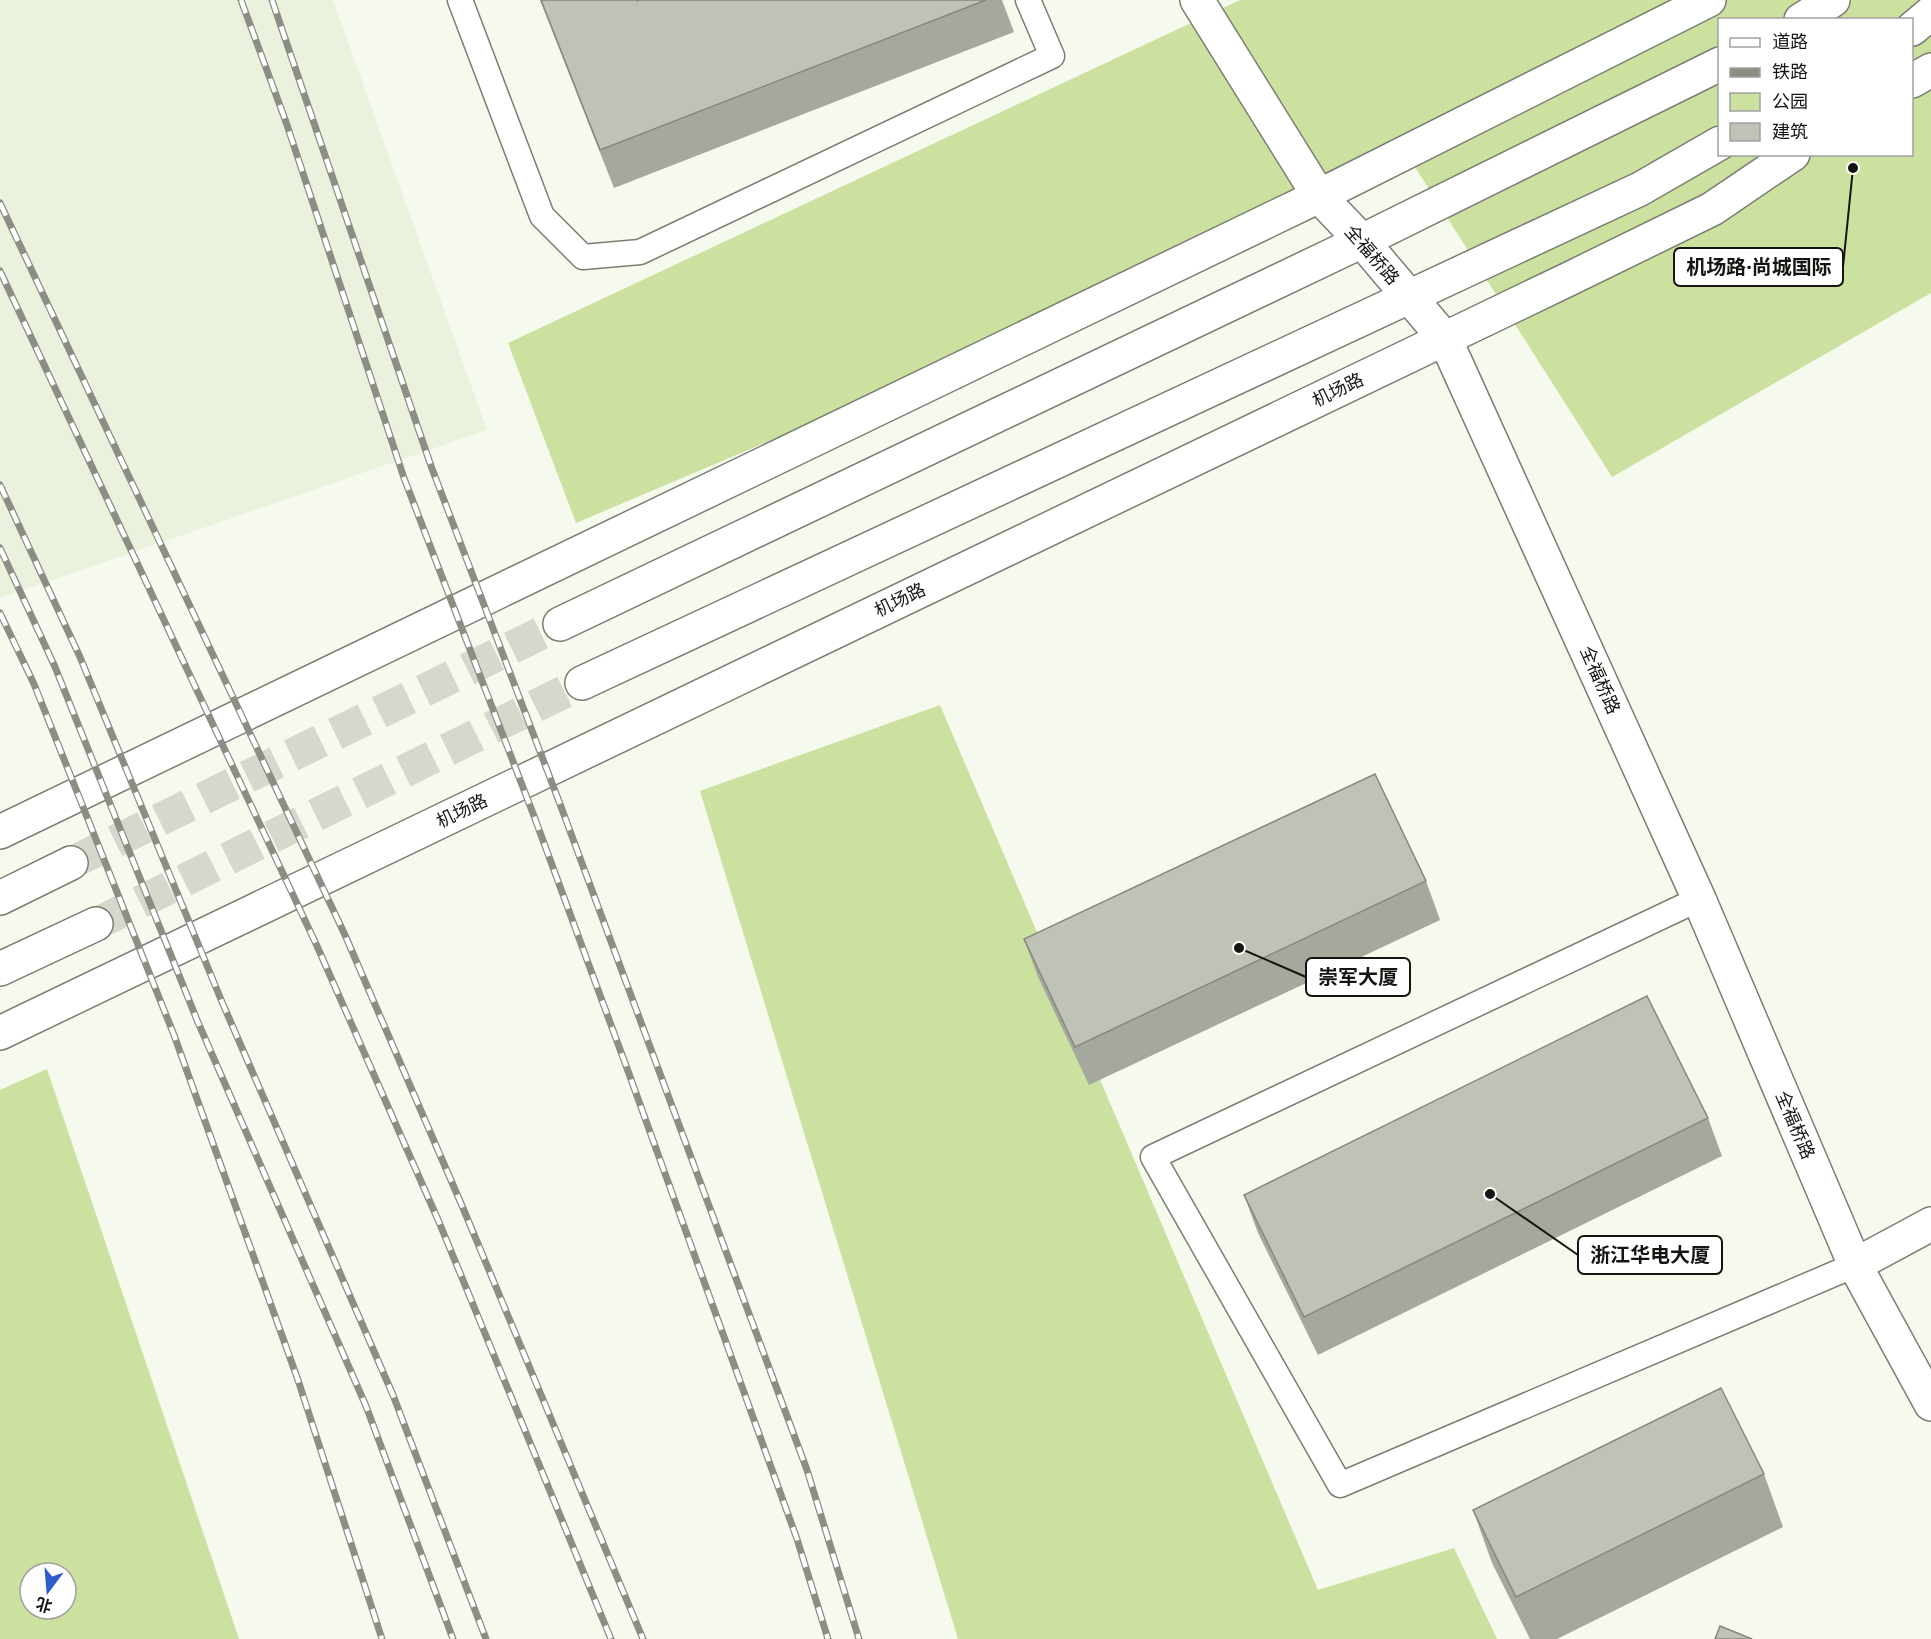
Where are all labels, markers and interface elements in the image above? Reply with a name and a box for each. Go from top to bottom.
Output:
legend [1718,18,1913,156]
text: 道路 [1772,29,1808,53]
text: 铁路 [1772,59,1808,83]
text: 公园 [1772,89,1808,113]
text: 建筑 [1772,119,1808,143]
street label: 全福桥路 [1340,219,1405,289]
callout: 机场路·尚城国际 [1674,248,1843,286]
text: 机场路·尚城国际 [1686,253,1832,280]
street label: 机场路 [1308,366,1367,412]
street label: 机场路 [870,576,929,622]
street label: 全福桥路 [1575,642,1627,717]
street label: 机场路 [432,787,491,833]
callout: 崇军大厦 [1306,958,1410,996]
text: 崇军大厦 [1318,963,1398,990]
street label: 全福桥路 [1771,1087,1821,1162]
callout: 浙江华电大厦 [1578,1236,1722,1274]
text: 浙江华电大厦 [1590,1241,1710,1268]
north arrow [18,1561,78,1621]
text: 北 [33,1593,55,1618]

